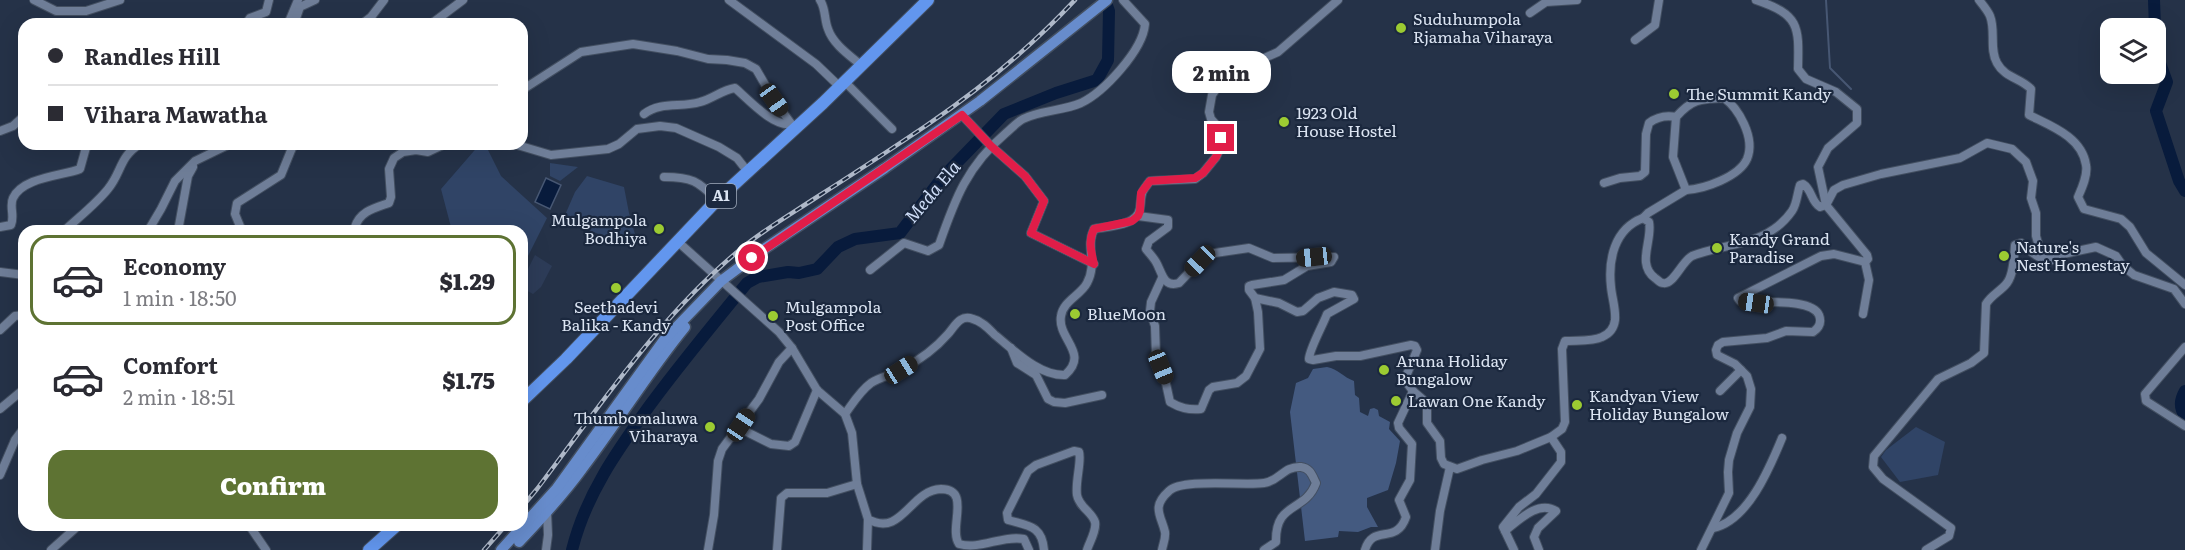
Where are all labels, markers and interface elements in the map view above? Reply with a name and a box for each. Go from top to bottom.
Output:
place label: Suduhumpola Rjamaha Viharaya [1413,6,1553,48]
map controls [2100,18,2166,84]
button: layers [2100,18,2166,84]
marker: Suduhumpola Rjamaha Viharaya [1394,21,1408,35]
text: Randles Hill [84,39,220,72]
callout: 2 min [1172,51,1270,93]
text: 2 min [1193,57,1250,87]
car [756,80,792,120]
place label: The Summit Kandy [1686,81,1832,105]
marker: The Summit Kandy [1667,87,1681,101]
text: Vihara Mawatha [84,97,268,130]
place label: 1923 Old House Hostel [1296,100,1397,142]
marker: 1923 Old House Hostel [1277,115,1291,129]
route end [1207,124,1234,151]
water label: Meda Ela [898,153,967,228]
road number: A1 [706,184,736,208]
place label: Mulgampola Bodhiya [551,207,647,249]
marker: Mulgampola Bodhiya [652,222,666,236]
place label: Kandy Grand Paradise [1729,226,1830,268]
place label: Nature's Nest Homestay [2016,234,2130,276]
marker: Kandy Grand Paradise [1710,241,1724,255]
car [1181,242,1219,280]
route start [738,244,765,271]
car [1295,246,1333,268]
text: Economy [123,249,226,282]
marker: Nature's Nest Homestay [1997,249,2011,263]
icon: car [51,253,105,307]
text: $1.29 [440,264,495,297]
marker: Seethadevi Balika - Kandy [609,281,623,295]
text: 1 min · 18:50 [123,282,237,312]
car [1737,292,1775,314]
place label: Seethadevi Balika - Kandy [561,294,672,336]
place label: Mulgampola Post Office [785,294,882,336]
place label: BlueMoon [1087,301,1166,325]
marker: BlueMoon [1068,307,1082,321]
marker: Mulgampola Post Office [766,309,780,323]
car [1146,347,1176,387]
text: Comfort [123,348,218,381]
place label: Aruna Holiday Bungalow [1396,348,1508,390]
icon: car [51,352,105,406]
car [881,353,921,387]
text: $1.75 [442,363,495,396]
marker: Aruna Holiday Bungalow [1377,363,1391,377]
text: 2 min · 18:51 [123,381,235,411]
place label: Kandyan View Holiday Bungalow [1589,383,1729,425]
place label: Lawan One Kandy [1408,388,1546,412]
marker: Lawan One Kandy [1389,394,1403,408]
marker: Kandyan View Holiday Bungalow [1570,398,1584,412]
place label: Thumbomaluwa Viharaya [573,405,698,447]
car [723,405,759,445]
marker: Thumbomaluwa Viharaya [703,420,717,434]
button: Confirm [48,450,498,519]

